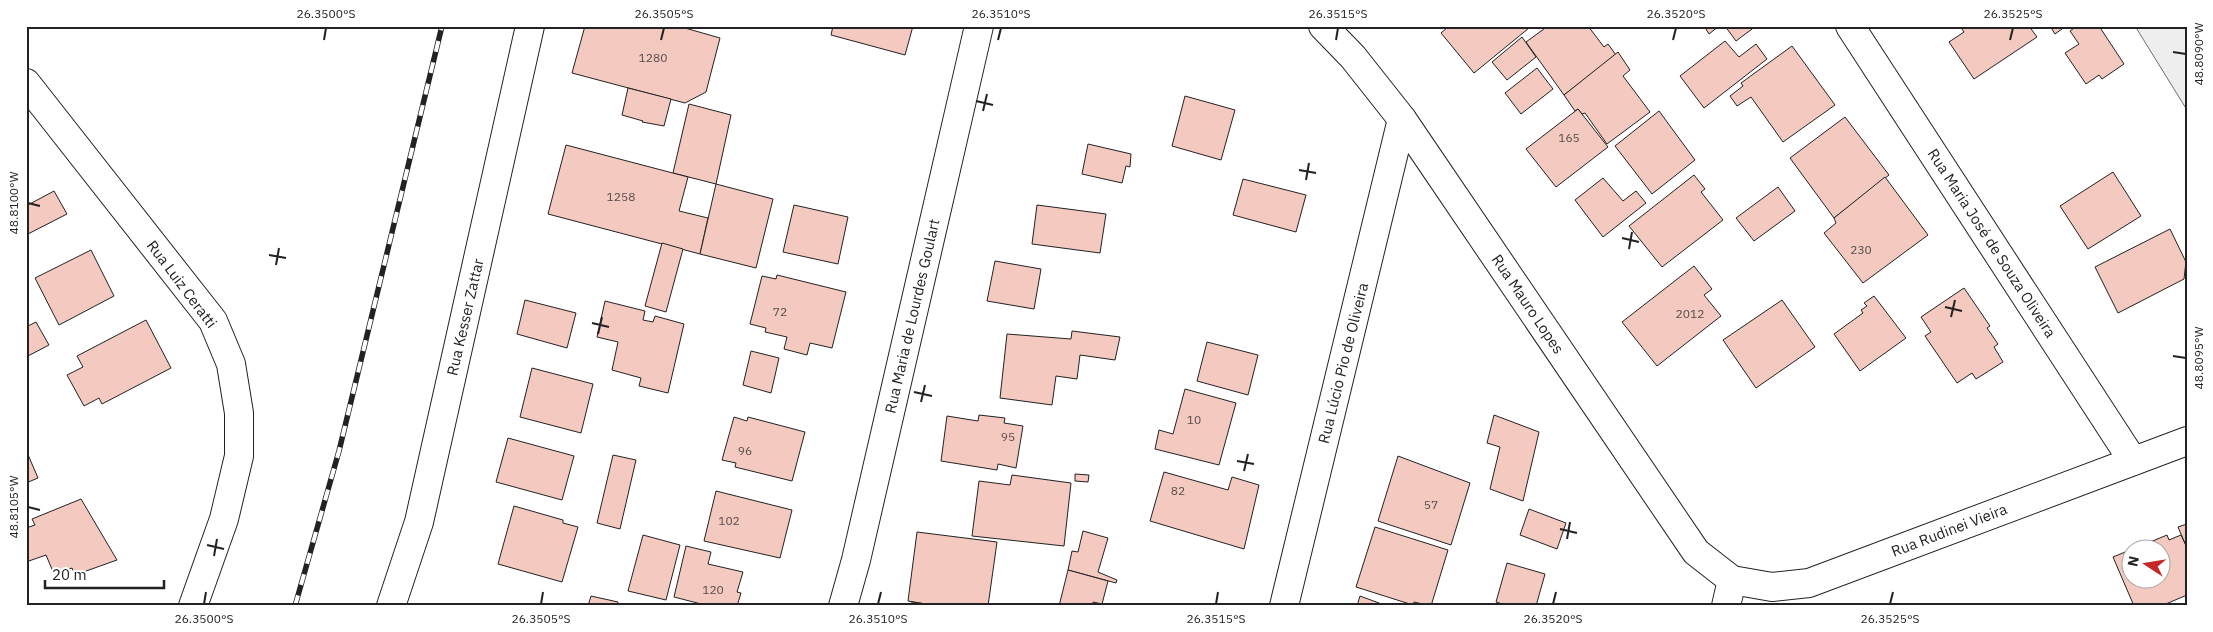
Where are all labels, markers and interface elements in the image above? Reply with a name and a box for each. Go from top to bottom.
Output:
text: 26.3500°S [296,6,356,21]
text: 26.3505°S [634,6,694,21]
text: 26.3510°S [971,6,1031,21]
text: 26.3515°S [1308,6,1368,21]
text: 26.3520°S [1646,6,1706,21]
text: 26.3525°S [1983,6,2043,21]
text: 48.8090°W [2191,22,2206,85]
house number: 1280 [639,50,667,65]
house number: 165 [1558,130,1580,145]
street label: Rua Maria José de Souza Oliveira [1924,145,2060,341]
text: 48.8100°W [6,171,21,234]
house number: 1258 [607,189,635,204]
street label: Rua Maria de Lourdes Goulart [880,217,944,415]
street label: Rua Luiz Ceratti [143,236,221,332]
house number: 230 [1850,242,1872,257]
street label: Rua Mauro Lopes [1488,251,1568,357]
street label: Rua Kesser Zattar [442,256,488,377]
street label: Rua Lúcio Pio de Oliveira [1314,281,1372,445]
house number: 72 [773,304,787,319]
house number: 2012 [1676,306,1704,321]
text: 48.8095°W [2191,326,2206,389]
house number: 10 [1187,412,1201,427]
house number: 95 [1001,429,1015,444]
house number: 96 [738,443,752,458]
text: 48.8105°W [6,475,21,538]
house number: 82 [1171,483,1185,498]
house number: 57 [1424,497,1438,512]
street label: Rua Rudinei Vieira [1888,499,2010,561]
house number: 102 [718,513,740,528]
north arrow [2120,540,2170,590]
text: N [2123,554,2143,568]
scale bar [45,557,164,589]
text: 20 m [52,565,87,584]
house number: 120 [702,582,724,597]
text: 26.3500°S [174,611,234,626]
text: 26.3505°S [511,611,571,626]
text: 26.3510°S [848,611,908,626]
text: 26.3515°S [1186,611,1246,626]
text: 26.3520°S [1523,611,1583,626]
text: 26.3525°S [1860,611,1920,626]

